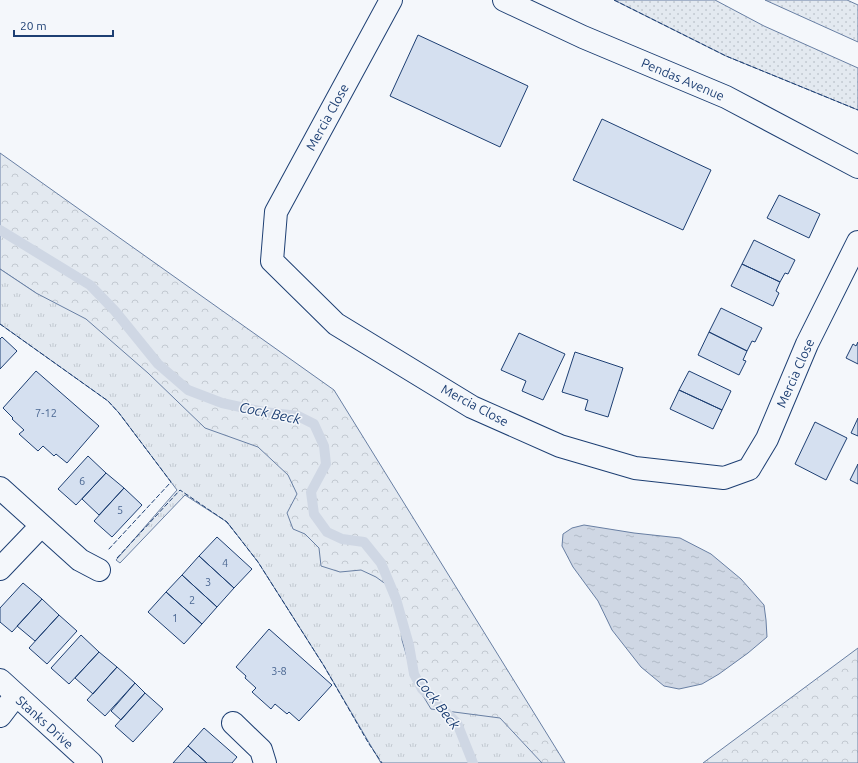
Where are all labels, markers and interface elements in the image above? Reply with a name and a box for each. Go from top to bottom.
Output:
scale bar [14,12,113,38]
text: 20 m [20,19,47,32]
street label: Pendas Avenue [639,55,727,103]
street label: Mercia Close [303,81,351,153]
street label: Mercia Close [774,336,816,410]
street label: Mercia Close [439,381,511,429]
water label: Cock Beck [238,399,303,427]
house number: 7-12 [35,407,57,419]
house number: 6 [79,475,85,487]
house number: 5 [117,504,123,516]
house number: 4 [222,557,228,569]
house number: 3 [205,576,211,588]
house number: 2 [189,594,195,606]
house number: 1 [172,612,178,624]
house number: 3-8 [271,665,287,677]
water label: Cock Beck [412,673,464,733]
street label: Stanks Drive [14,693,76,751]

